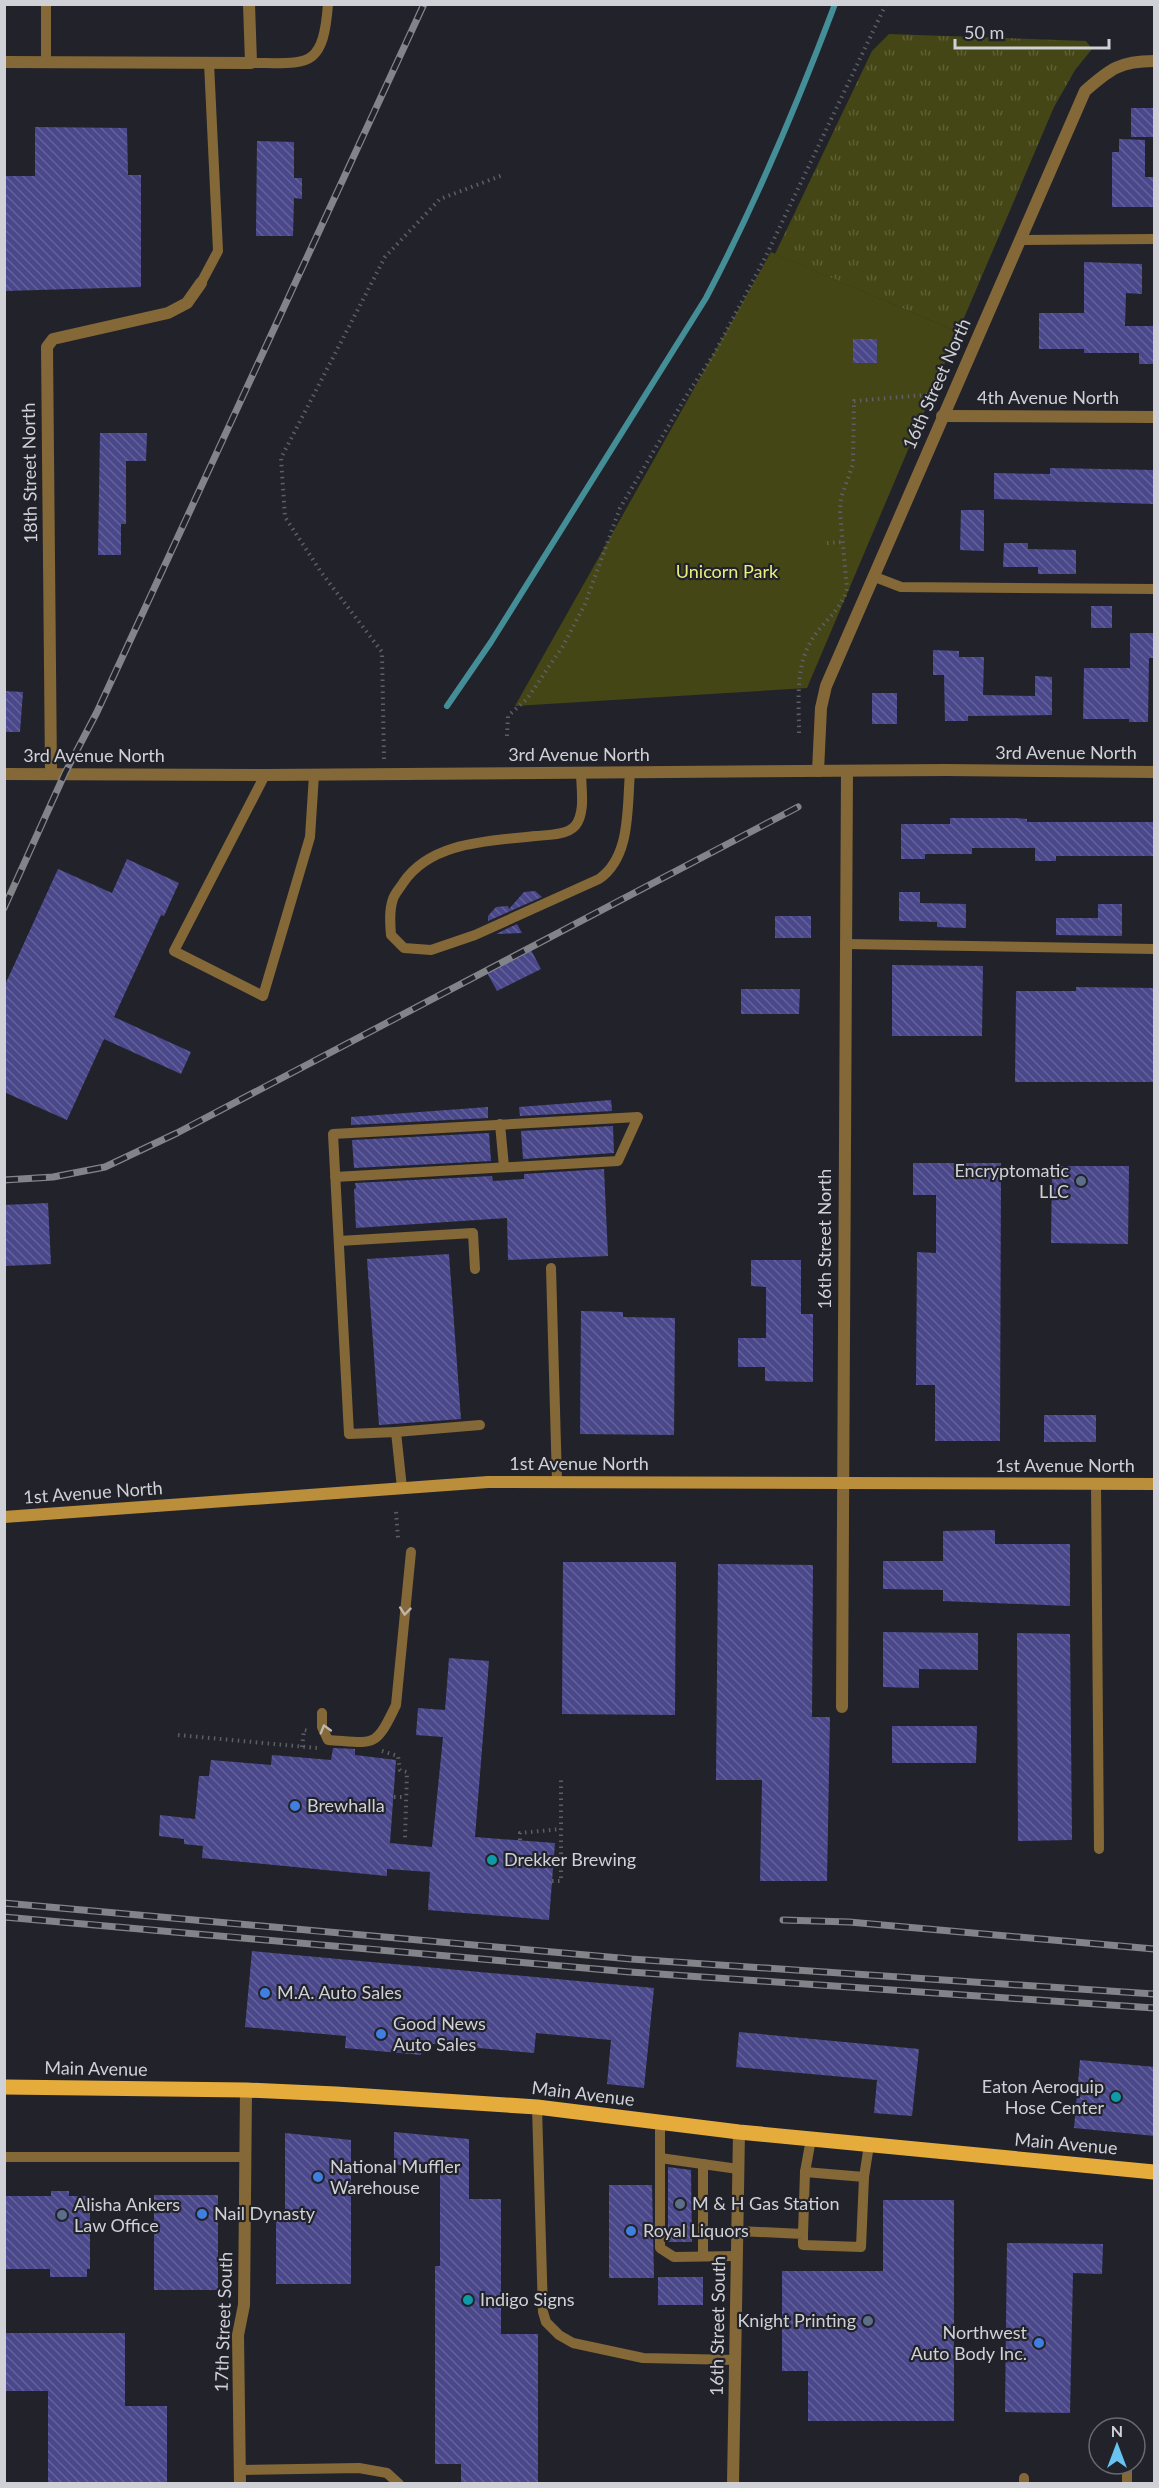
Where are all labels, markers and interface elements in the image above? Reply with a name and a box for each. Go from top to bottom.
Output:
scale bar [955,12,1110,50]
text: 50 m [964,21,1004,43]
street label: 16th Street North [897,315,975,452]
street label: 4th Avenue North [977,386,1119,408]
street label: 18th Street North [17,402,41,544]
park label: Unicorn Park [676,560,779,582]
street label: 3rd Avenue North [995,741,1137,763]
street label: 3rd Avenue North [508,743,650,765]
street label: 3rd Avenue North [23,744,165,766]
place label: Encryptomatic LLC [954,1159,1069,1202]
street label: 16th Street North [813,1169,835,1309]
marker: Encryptomatic LLC [1074,1174,1088,1188]
street label: 1st Avenue North [509,1452,649,1474]
street label: 1st Avenue North [995,1454,1135,1476]
street label: 1st Avenue North [23,1476,163,1508]
one-way arrow [399,1606,412,1615]
one-way arrow [320,1725,332,1735]
place label: Brewhalla [307,1794,385,1816]
marker: Brewhalla [288,1799,302,1813]
place label: Drekker Brewing [504,1848,636,1870]
marker: Drekker Brewing [485,1853,499,1867]
place label: M.A. Auto Sales [277,1981,402,2003]
marker: M.A. Auto Sales [258,1986,272,2000]
place label: Good News Auto Sales [393,2012,486,2055]
marker: Good News Auto Sales [374,2027,388,2041]
street label: Main Avenue [44,2056,148,2080]
place label: Eaton Aeroquip Hose Center [982,2075,1104,2118]
street label: Main Avenue [530,2076,636,2110]
marker: Eaton Aeroquip Hose Center [1109,2090,1123,2104]
street label: Main Avenue [1014,2128,1119,2158]
place label: National Muffler Warehouse [330,2155,461,2198]
marker: National Muffler Warehouse [311,2170,325,2184]
place label: M & H Gas Station [692,2192,840,2214]
place label: Alisha Ankers Law Office [74,2193,180,2236]
marker: M & H Gas Station [673,2197,687,2211]
place label: Nail Dynasty [214,2202,316,2224]
marker: Nail Dynasty [195,2207,209,2221]
marker: Alisha Ankers Law Office [55,2208,69,2222]
place label: Royal Liquors [643,2219,749,2241]
marker: Royal Liquors [624,2224,638,2238]
street label: 17th Street South [210,2251,236,2393]
street label: 16th Street South [705,2256,729,2396]
place label: Indigo Signs [480,2288,575,2310]
marker: Indigo Signs [461,2293,475,2307]
place label: Knight Printing [737,2309,856,2331]
marker: Knight Printing [861,2314,875,2328]
place label: Northwest Auto Body Inc. [911,2321,1028,2364]
marker: Northwest Auto Body Inc. [1032,2336,1046,2350]
north arrow [1087,2416,1147,2476]
text: N [1111,2421,1123,2440]

